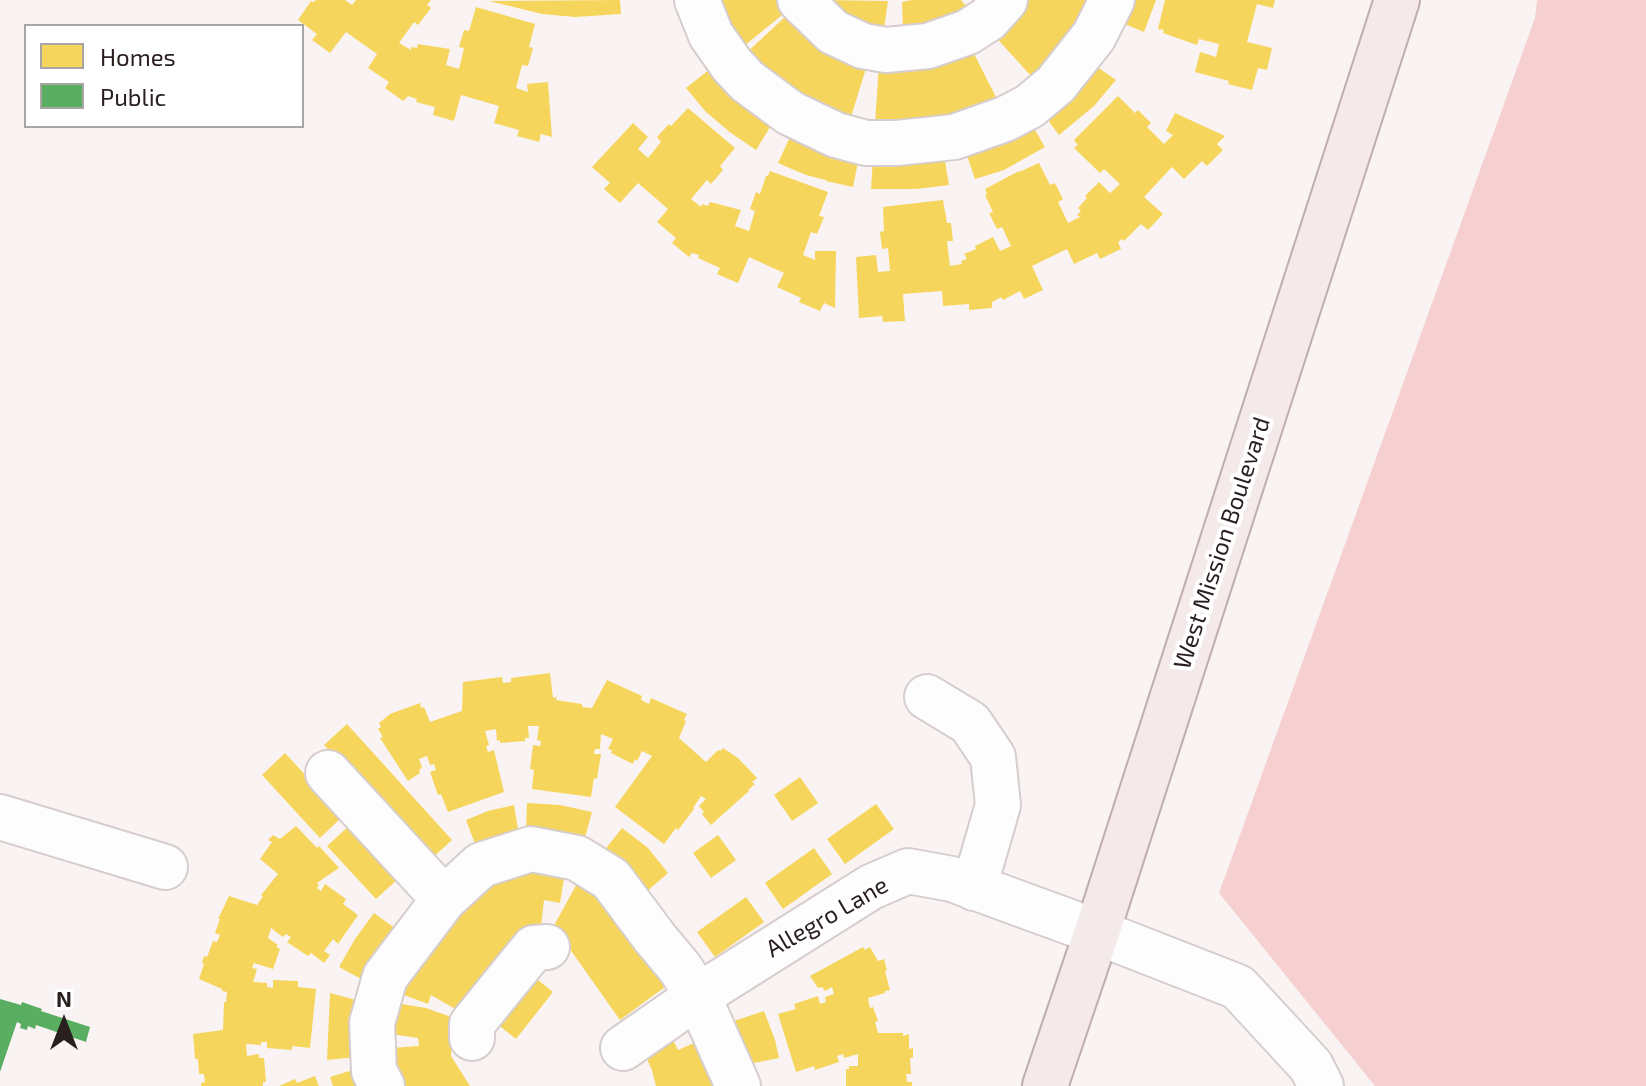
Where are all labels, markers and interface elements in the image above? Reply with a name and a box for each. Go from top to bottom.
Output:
legend [24,24,304,128]
text: Homes [100,42,176,71]
text: Public [100,82,166,111]
street label: West Mission Boulevard [1168,413,1276,673]
street label: Allegro Lane [761,871,893,963]
north arrow [24,982,104,1062]
text: N [56,985,72,1011]

